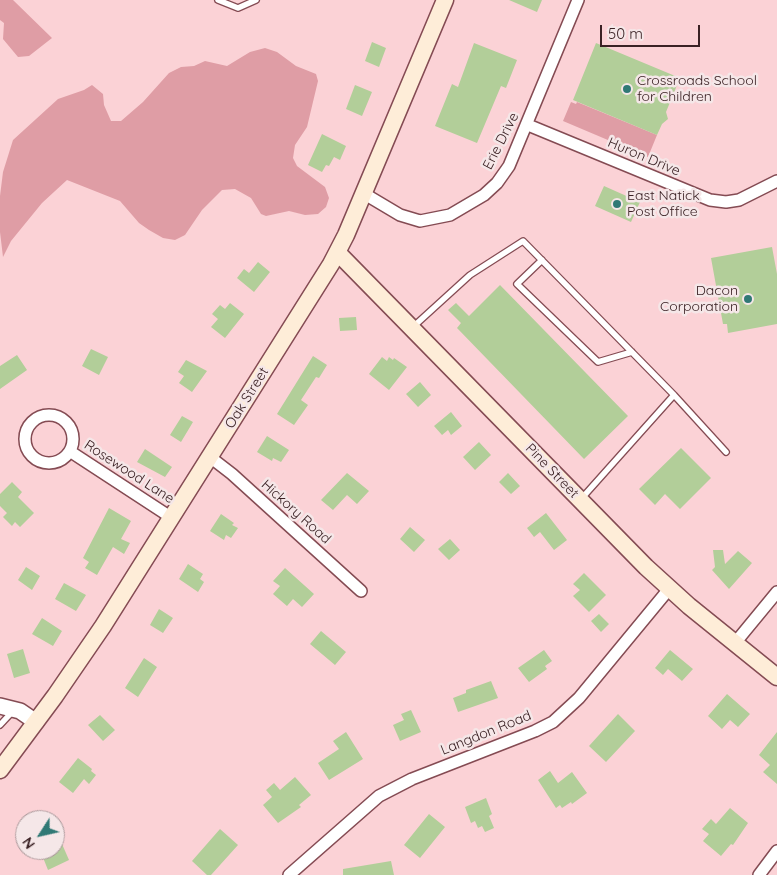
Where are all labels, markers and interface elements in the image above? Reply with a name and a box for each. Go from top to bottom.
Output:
scale bar [602,15,702,47]
text: 50 m [608,24,643,43]
place label: Crossroads School for Children [637,73,757,105]
marker: Crossroads School for Children [621,83,633,95]
street label: Erie Drive [479,110,523,172]
street label: Huron Drive [605,134,683,180]
place label: East Natick Post Office [627,188,700,220]
marker: East Natick Post Office [611,198,623,210]
place label: Dacon Corporation [660,283,738,316]
marker: Dacon Corporation [742,293,754,305]
street label: Oak Street [222,364,272,432]
street label: Rosewood Lane [81,437,177,507]
street label: Pine Street [522,440,582,502]
street label: Hickory Road [258,476,334,548]
street label: Langdon Road [438,707,534,759]
north arrow [15,810,65,860]
text: N [18,834,39,852]

